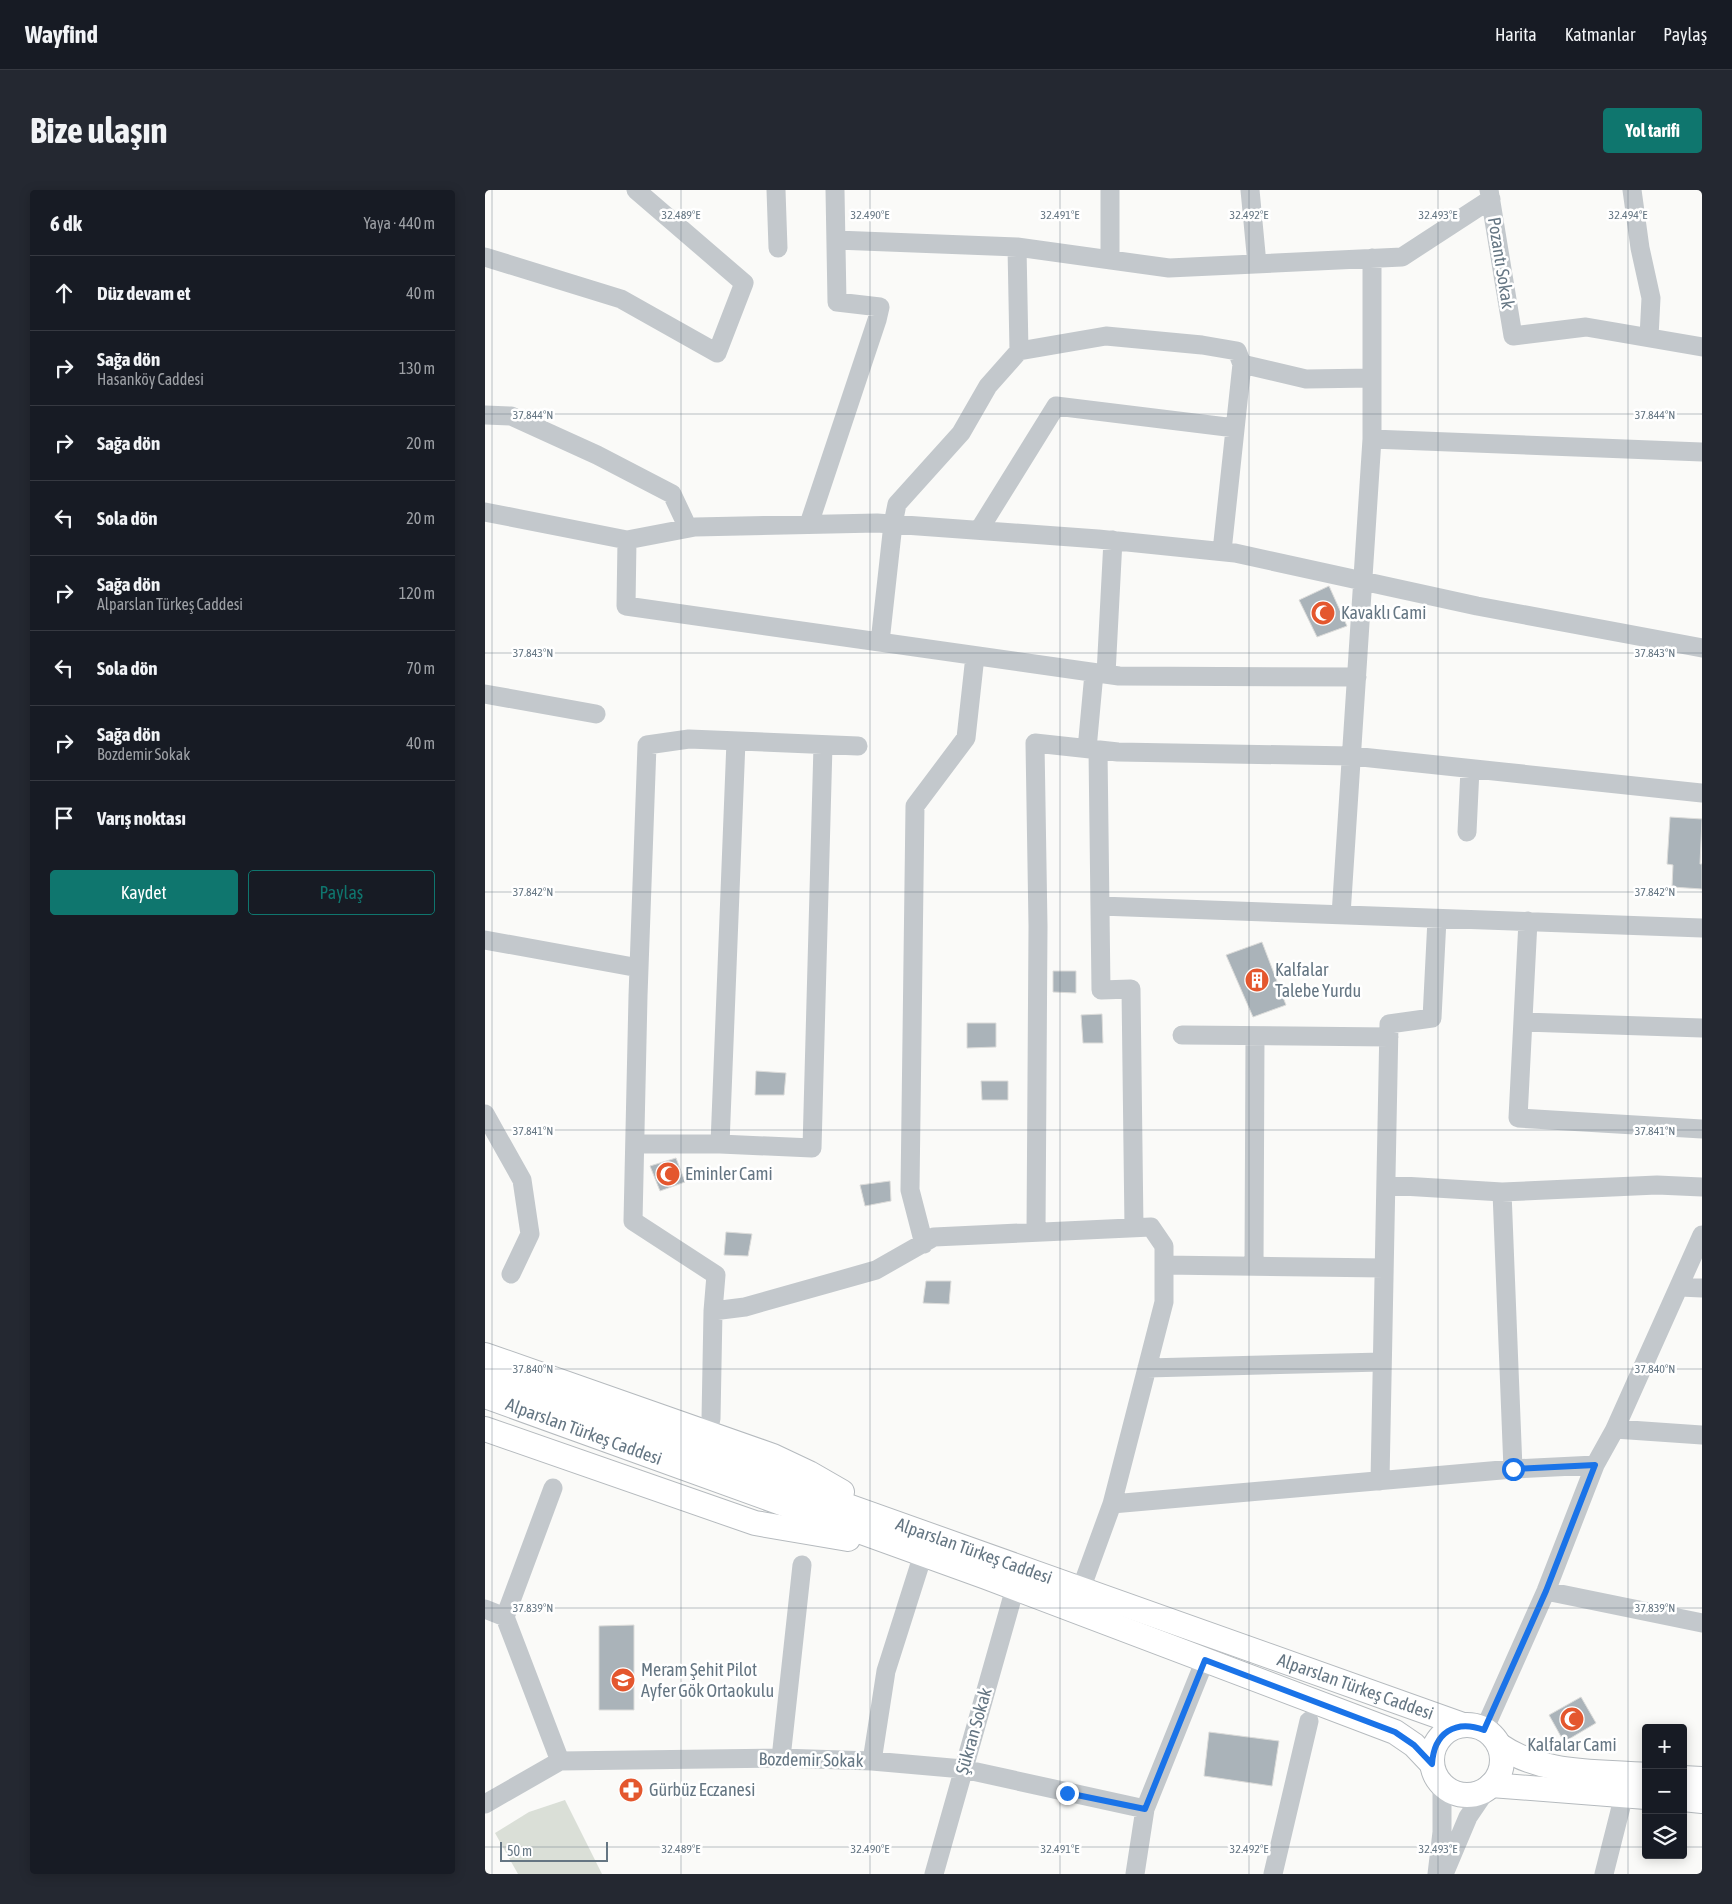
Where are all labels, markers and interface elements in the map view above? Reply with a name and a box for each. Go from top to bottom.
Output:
text: Wayfind [25,21,98,48]
text: Harita [1495,24,1537,45]
text: Katmanlar [1565,24,1635,45]
text: Paylaş [1663,24,1707,45]
button: Yol tarifi [1603,108,1702,153]
text: Bize ulaşın [30,110,167,150]
text: 32.489°E [662,208,700,222]
text: 32.490°E [851,208,889,222]
text: 32.491°E [1041,208,1079,222]
text: 32.492°E [1230,208,1268,222]
text: 32.493°E [1419,208,1457,222]
text: 32.494°E [1609,208,1647,222]
text: 6 dk [50,211,82,235]
text: Yaya · 440 m [363,214,435,232]
street label: Pozantı Sokak [1484,216,1519,310]
icon: ahead [50,279,78,307]
text: Düz devam et [97,282,191,304]
text: 40 m [406,284,435,302]
text: Sağa dön [97,348,160,370]
icon: right [50,354,78,382]
text: 130 m [399,359,435,377]
text: Hasanköy Caddesi [97,370,204,388]
text: 37.844°N [513,408,553,422]
text: 37.844°N [1635,408,1675,422]
icon: right [50,429,78,457]
text: Sağa dön [97,432,160,454]
text: 20 m [406,434,435,452]
icon: left [50,504,78,532]
text: Sola dön [97,507,158,529]
text: 20 m [406,509,435,527]
text: Sağa dön [97,573,160,595]
icon: right [50,579,78,607]
text: 120 m [399,584,435,602]
text: Alparslan Türkeş Caddesi [97,595,243,613]
mosque icon: Kavaklı Cami [1310,600,1336,626]
place label: Kavaklı Cami [1341,602,1426,623]
text: 37.843°N [513,646,553,660]
text: 37.843°N [1635,646,1675,660]
icon: left [50,654,78,682]
text: Sola dön [97,657,158,679]
text: 70 m [406,659,435,677]
text: Sağa dön [97,723,160,745]
icon: right [50,729,78,757]
text: 40 m [406,734,435,752]
text: Bozdemir Sokak [97,745,190,763]
icon: arrive [50,804,78,832]
text: Varış noktası [97,807,186,829]
button: Kaydet [50,870,238,915]
button: Paylaş [248,870,435,915]
text: 37.842°N [513,885,553,899]
text: 37.842°N [1635,885,1675,899]
place label: Kalfalar Talebe Yurdu [1275,959,1361,1001]
building icon: Kalfalar Talebe Yurdu [1244,967,1270,993]
text: 37.841°N [513,1124,553,1138]
text: 37.841°N [1635,1124,1675,1138]
mosque icon: Eminler Cami [655,1161,681,1187]
place label: Eminler Cami [685,1163,773,1184]
text: 37.840°N [513,1362,553,1376]
text: 37.840°N [1635,1362,1675,1376]
street label: Alparslan Türkeş Caddesi [503,1393,665,1469]
route start [1502,1458,1525,1481]
street label: Alparslan Türkeş Caddesi [893,1513,1055,1588]
text: 37.839°N [513,1601,553,1615]
text: 37.839°N [1635,1601,1675,1615]
street label: Alparslan Türkeş Caddesi [1275,1649,1437,1724]
place label: Meram Şehit Pilot Ayfer Gök Ortaokulu [641,1659,774,1701]
school or university icon: Meram Şehit Pilot Ayfer Gök Ortaokulu [610,1667,636,1693]
street label: Şükran Sokak [951,1685,996,1776]
mosque icon: Kalfalar Cami [1559,1706,1585,1732]
map controls [1642,1724,1687,1859]
button: + [1642,1724,1687,1769]
place label: Kalfalar Cami [1527,1734,1617,1755]
street label: Bozdemir Sokak [758,1748,864,1771]
button: − [1642,1769,1687,1814]
pharmacy icon: Gürbüz Eczanesi [618,1777,644,1803]
place label: Gürbüz Eczanesi [649,1779,755,1800]
route end [1056,1782,1079,1805]
button: layers [1642,1814,1687,1859]
scale bar [500,1839,607,1862]
text: 32.489°E [662,1842,700,1856]
text: 32.490°E [851,1842,889,1856]
text: 32.491°E [1041,1842,1079,1856]
text: 32.492°E [1230,1842,1268,1856]
text: 32.493°E [1419,1842,1457,1856]
text: 50 m [507,1843,532,1859]

